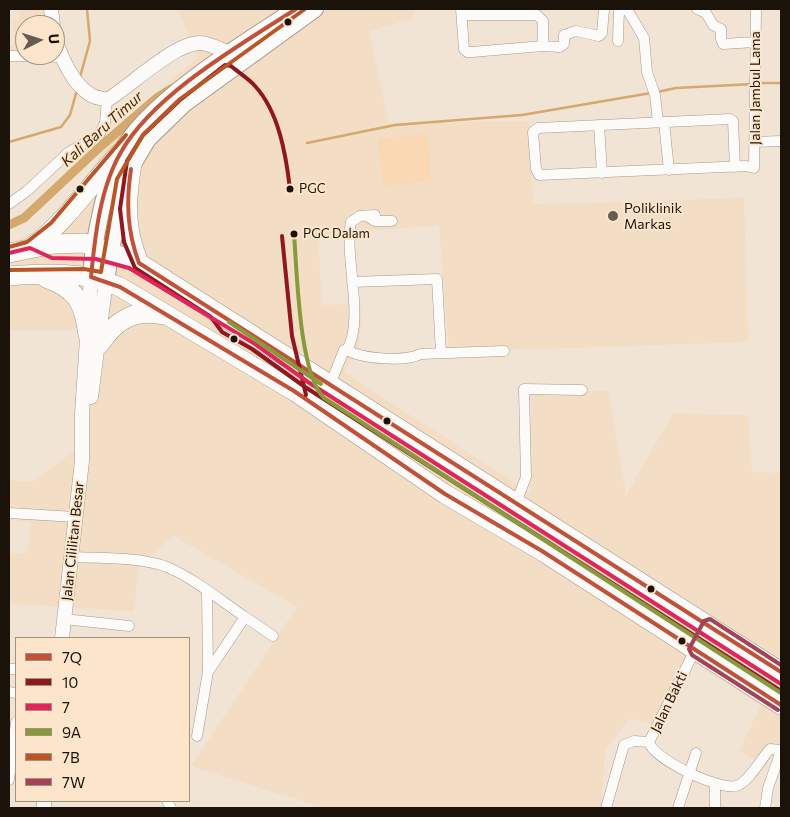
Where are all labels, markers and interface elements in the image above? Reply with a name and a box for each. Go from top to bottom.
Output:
north arrow [15,15,65,65]
unlabelled marker [283,17,293,27]
street label: Jalan Jambul Lama [747,31,763,145]
text: U [46,33,63,45]
water label: Kali Baru Timur [57,87,147,171]
place label: PGC [299,181,326,197]
unlabelled marker [75,184,85,194]
marker: PGC [285,184,295,194]
place label: Poliklinik Markas [624,200,682,232]
marker: Poliklinik Markas [606,209,620,223]
place label: PGC Dalam [303,226,370,242]
marker: PGC Dalam [289,229,299,239]
unlabelled marker [229,334,239,344]
unlabelled marker [382,416,392,426]
street label: Jalan Cililitan Besar [58,480,88,602]
unlabelled marker [646,584,656,594]
unlabelled marker [677,636,687,646]
legend [15,637,190,802]
text: 7Q [62,648,82,666]
street label: Jalan Bakti [647,669,691,735]
text: 10 [62,673,78,691]
text: 7 [62,698,70,716]
text: 9A [62,723,81,741]
text: 7B [62,748,80,766]
text: 7W [62,773,85,791]

